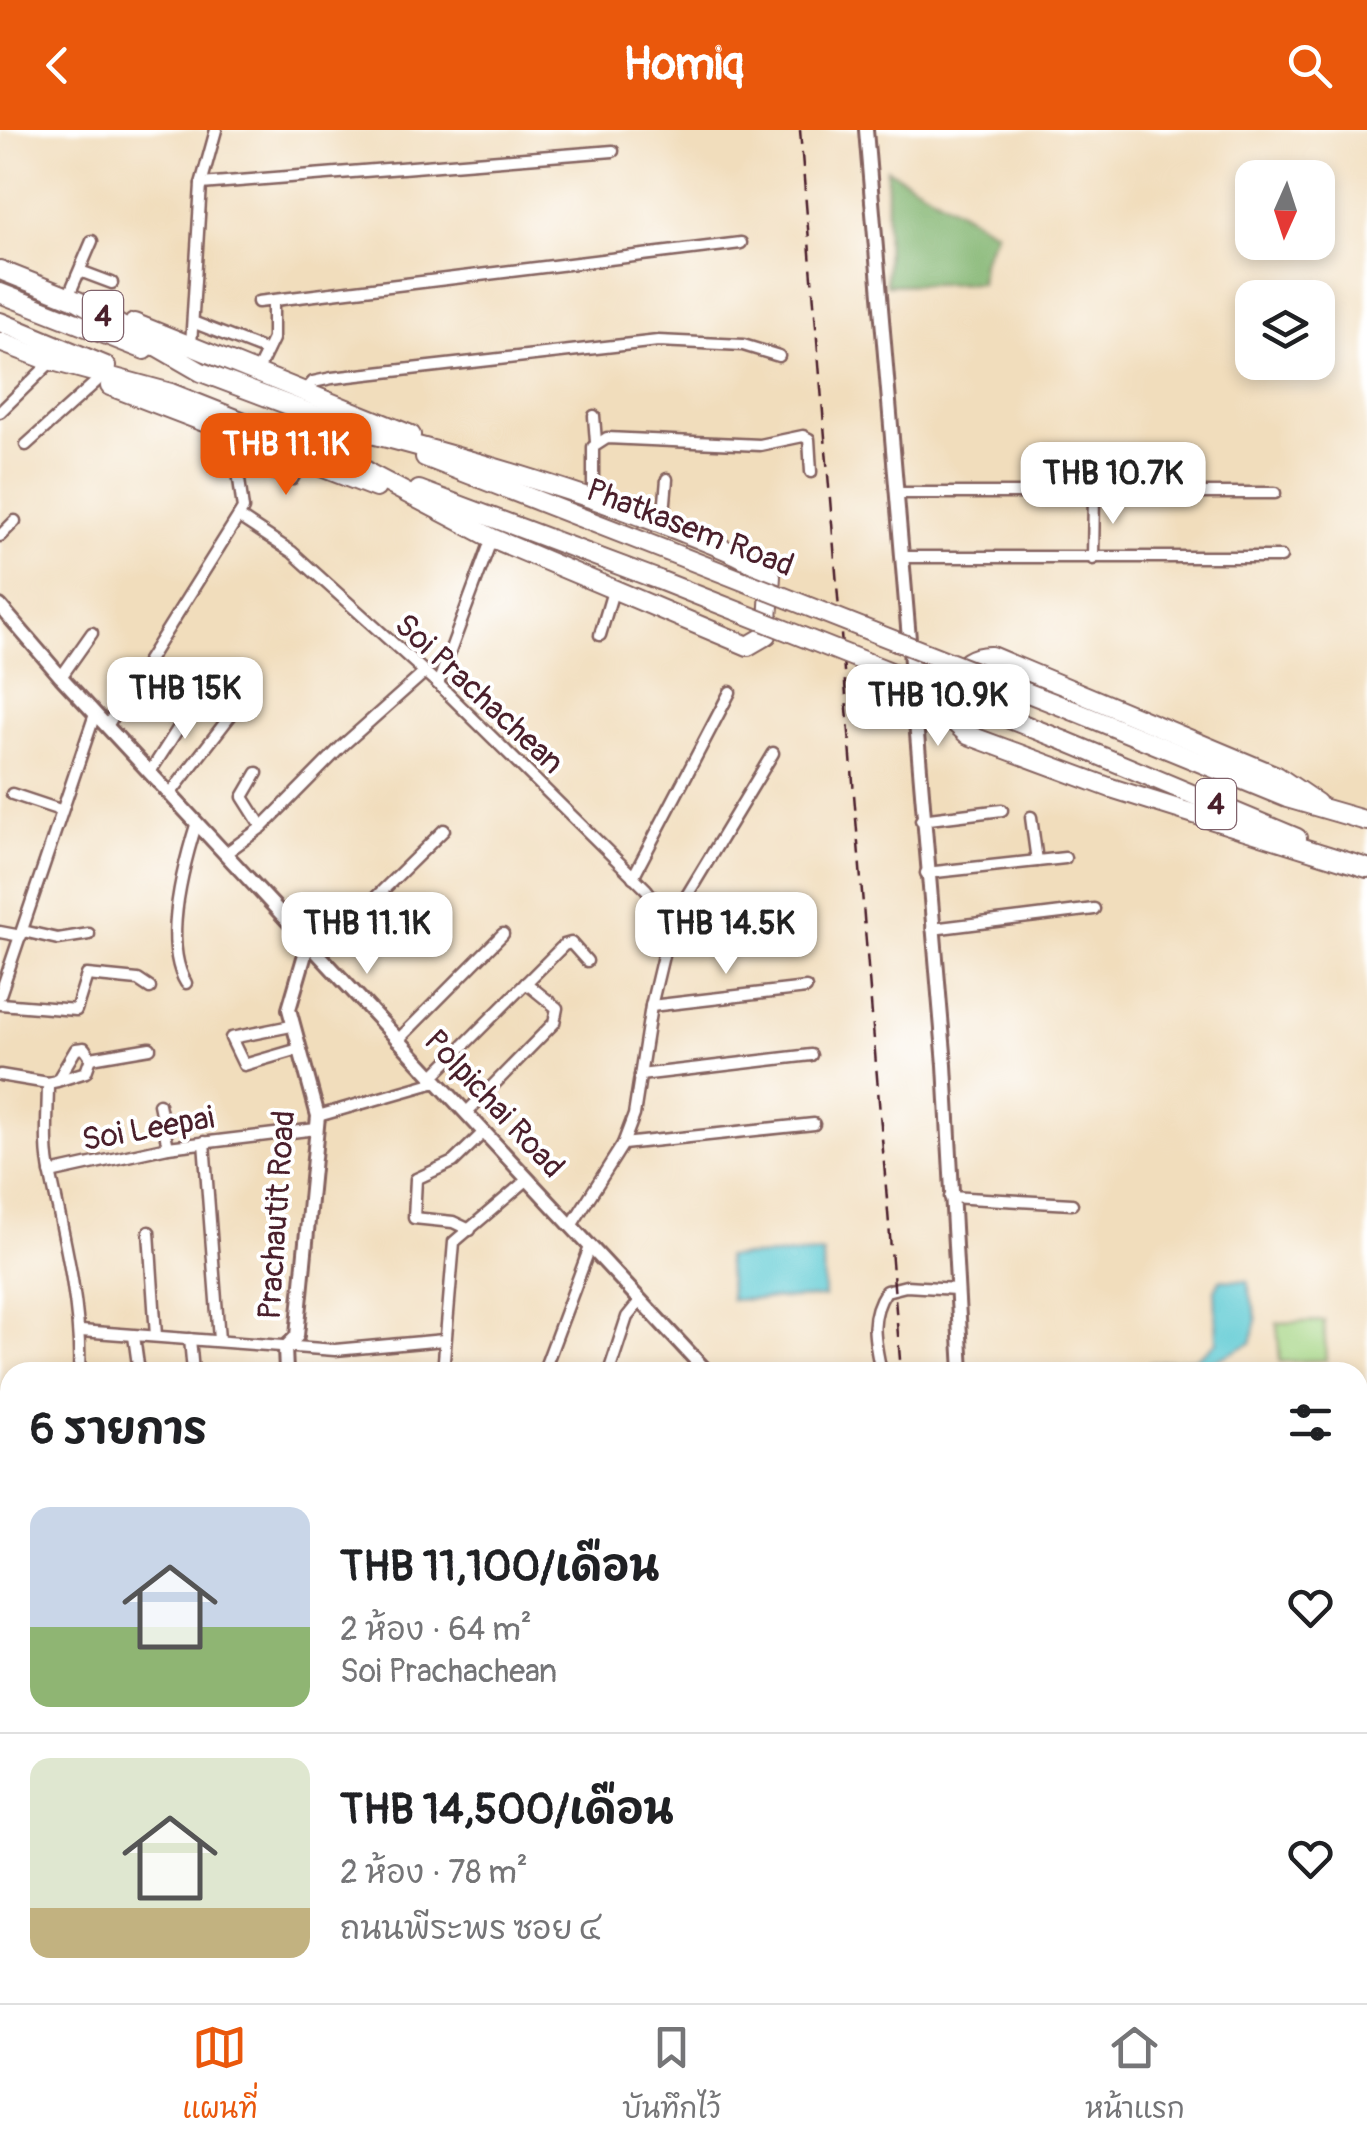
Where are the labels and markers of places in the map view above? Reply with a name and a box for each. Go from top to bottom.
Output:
pin: THB 11.1K [172,413,400,498]
pin: THB 10.7K [999,442,1227,527]
pin: THB 15K [93,657,277,742]
pin: THB 10.9K [824,664,1052,749]
pin: THB 11.1K [253,892,481,977]
pin: THB 14.5K [612,892,840,977]

